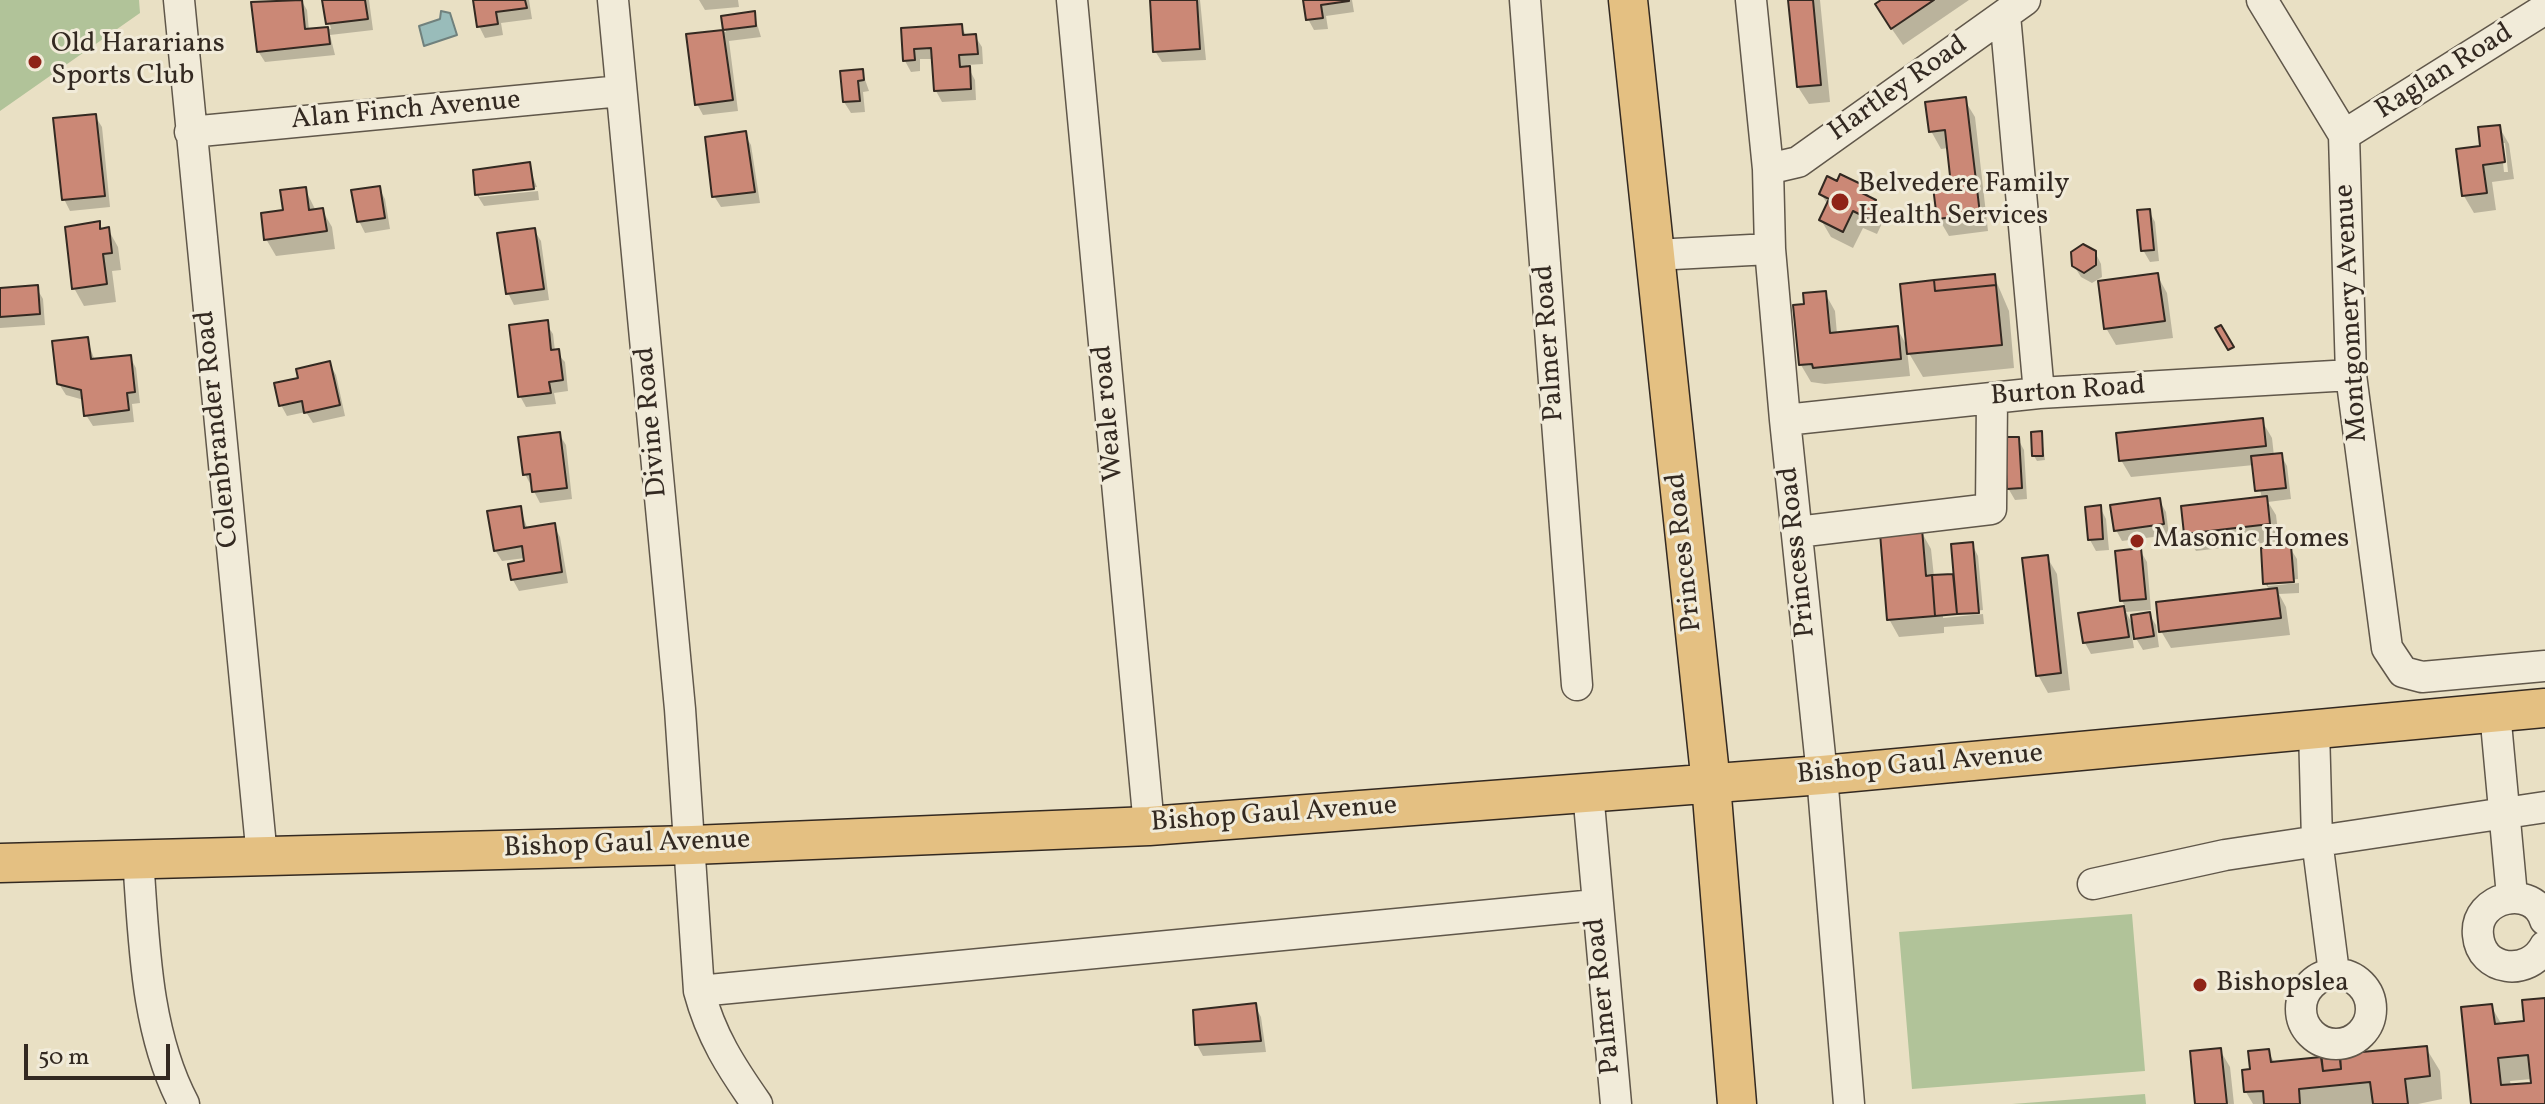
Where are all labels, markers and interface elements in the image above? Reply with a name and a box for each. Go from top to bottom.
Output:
street label: Raglan Road [2370,18,2520,128]
place label: Old Hararians Sports Club [51,29,225,95]
street label: Hartley Road [1823,30,1975,150]
marker: Old Hararians Sports Club [26,53,44,71]
street label: Alan Finch Avenue [290,85,522,139]
place label: Belvedere Family Health Services [1858,169,2070,235]
street label: Montgomery Avenue [2329,183,2377,443]
marker: Belvedere Family Health Services [1829,191,1851,213]
street label: Palmer Road [1529,263,1573,423]
street label: Colenbrander Road [190,309,248,549]
street label: Weale road [1087,343,1133,483]
street label: Divine Road [630,345,676,499]
street label: Burton Road [1990,371,2146,415]
street label: Princess Road [1773,465,1825,639]
street label: Princes Road [1661,471,1711,633]
place label: Masonic Homes [2153,524,2349,558]
marker: Masonic Homes [2128,532,2146,550]
street label: Bishop Gaul Avenue [1796,739,2044,793]
street label: Bishop Gaul Avenue [1150,791,1398,841]
street label: Bishop Gaul Avenue [503,825,751,867]
street label: Palmer Road [1580,916,1630,1076]
place label: Bishopslea [2216,968,2349,1002]
marker: Bishopslea [2191,976,2209,994]
scale bar [28,1028,174,1078]
text: 50 m [38,1041,90,1075]

